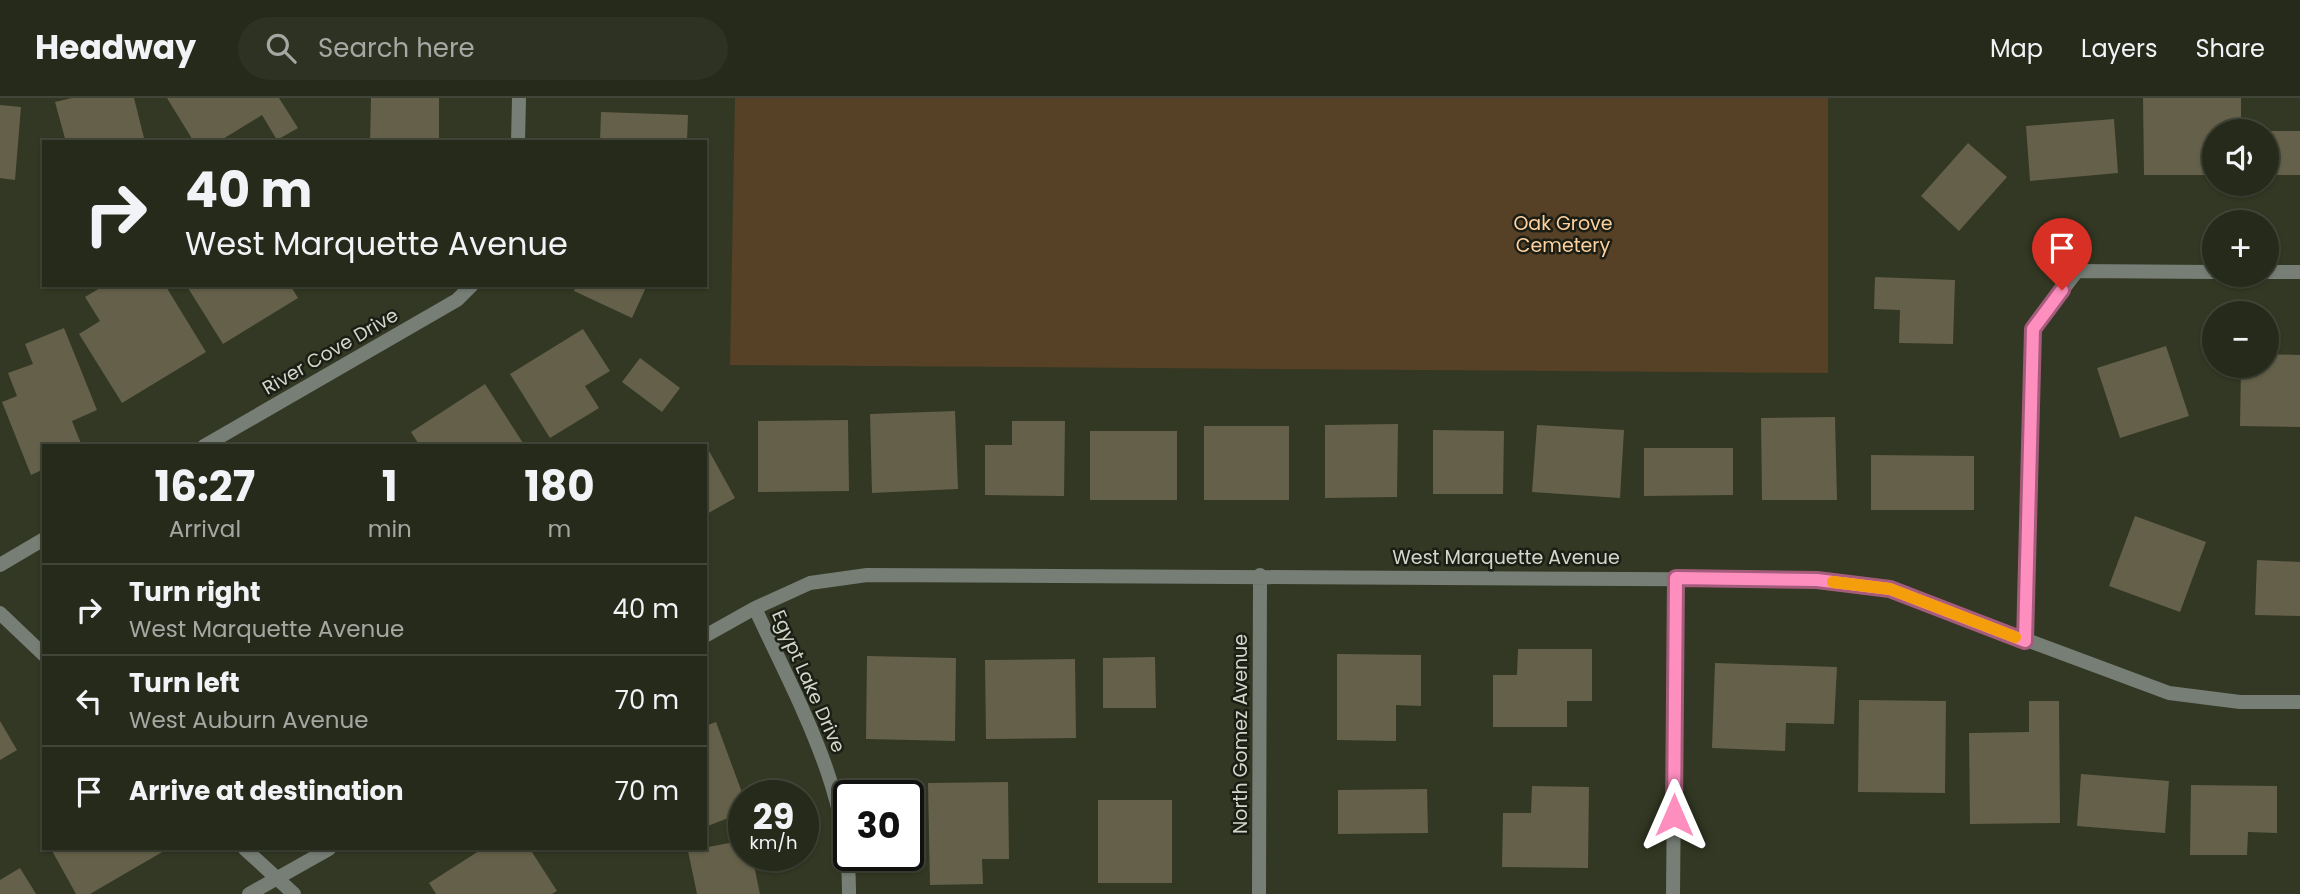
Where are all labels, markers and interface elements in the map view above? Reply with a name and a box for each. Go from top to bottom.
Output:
search box [238,17,728,80]
text: Headway [35,24,196,71]
icon: search [262,29,300,67]
text: Search here [318,30,475,66]
text: Map [1990,32,2043,65]
text: Layers [2081,32,2157,65]
text: Share [2195,32,2265,65]
map controls [2202,119,2279,378]
button: sound [2202,119,2279,196]
text: 40 m [185,156,312,224]
icon: right [70,168,161,259]
park label: Oak Grove Cemetery [1513,210,1613,259]
button: + [2202,210,2279,287]
pin [2032,218,2092,290]
text: West Marquette Avenue [185,221,568,266]
icon: arrive [2043,229,2081,267]
button: − [2202,301,2279,378]
street label: River Cove Drive [257,302,403,401]
text: 16:27 [154,457,255,516]
text: 1 [382,457,398,516]
text: 180 [524,457,595,516]
text: Arrival [169,513,241,545]
text: min [368,513,412,545]
text: m [548,513,571,545]
street label: West Marquette Avenue [1392,544,1620,571]
text: Turn right [129,574,261,610]
icon: right [70,591,108,629]
text: 40 m [613,591,679,627]
street label: Egypt Lake Drive [765,606,852,757]
text: West Marquette Avenue [129,613,404,645]
street label: North Gomez Avenue [1227,634,1254,834]
text: Turn left [129,665,240,701]
icon: left [70,682,108,720]
text: 70 m [615,682,679,718]
text: West Auburn Avenue [129,704,369,736]
icon: arrive [70,773,108,811]
text: Arrive at destination [129,773,404,809]
text: 70 m [615,773,679,809]
position arrow [1637,778,1711,852]
speed limit sign: 30 [833,780,924,871]
text: 29 [753,792,794,841]
text: km/h [750,830,797,855]

